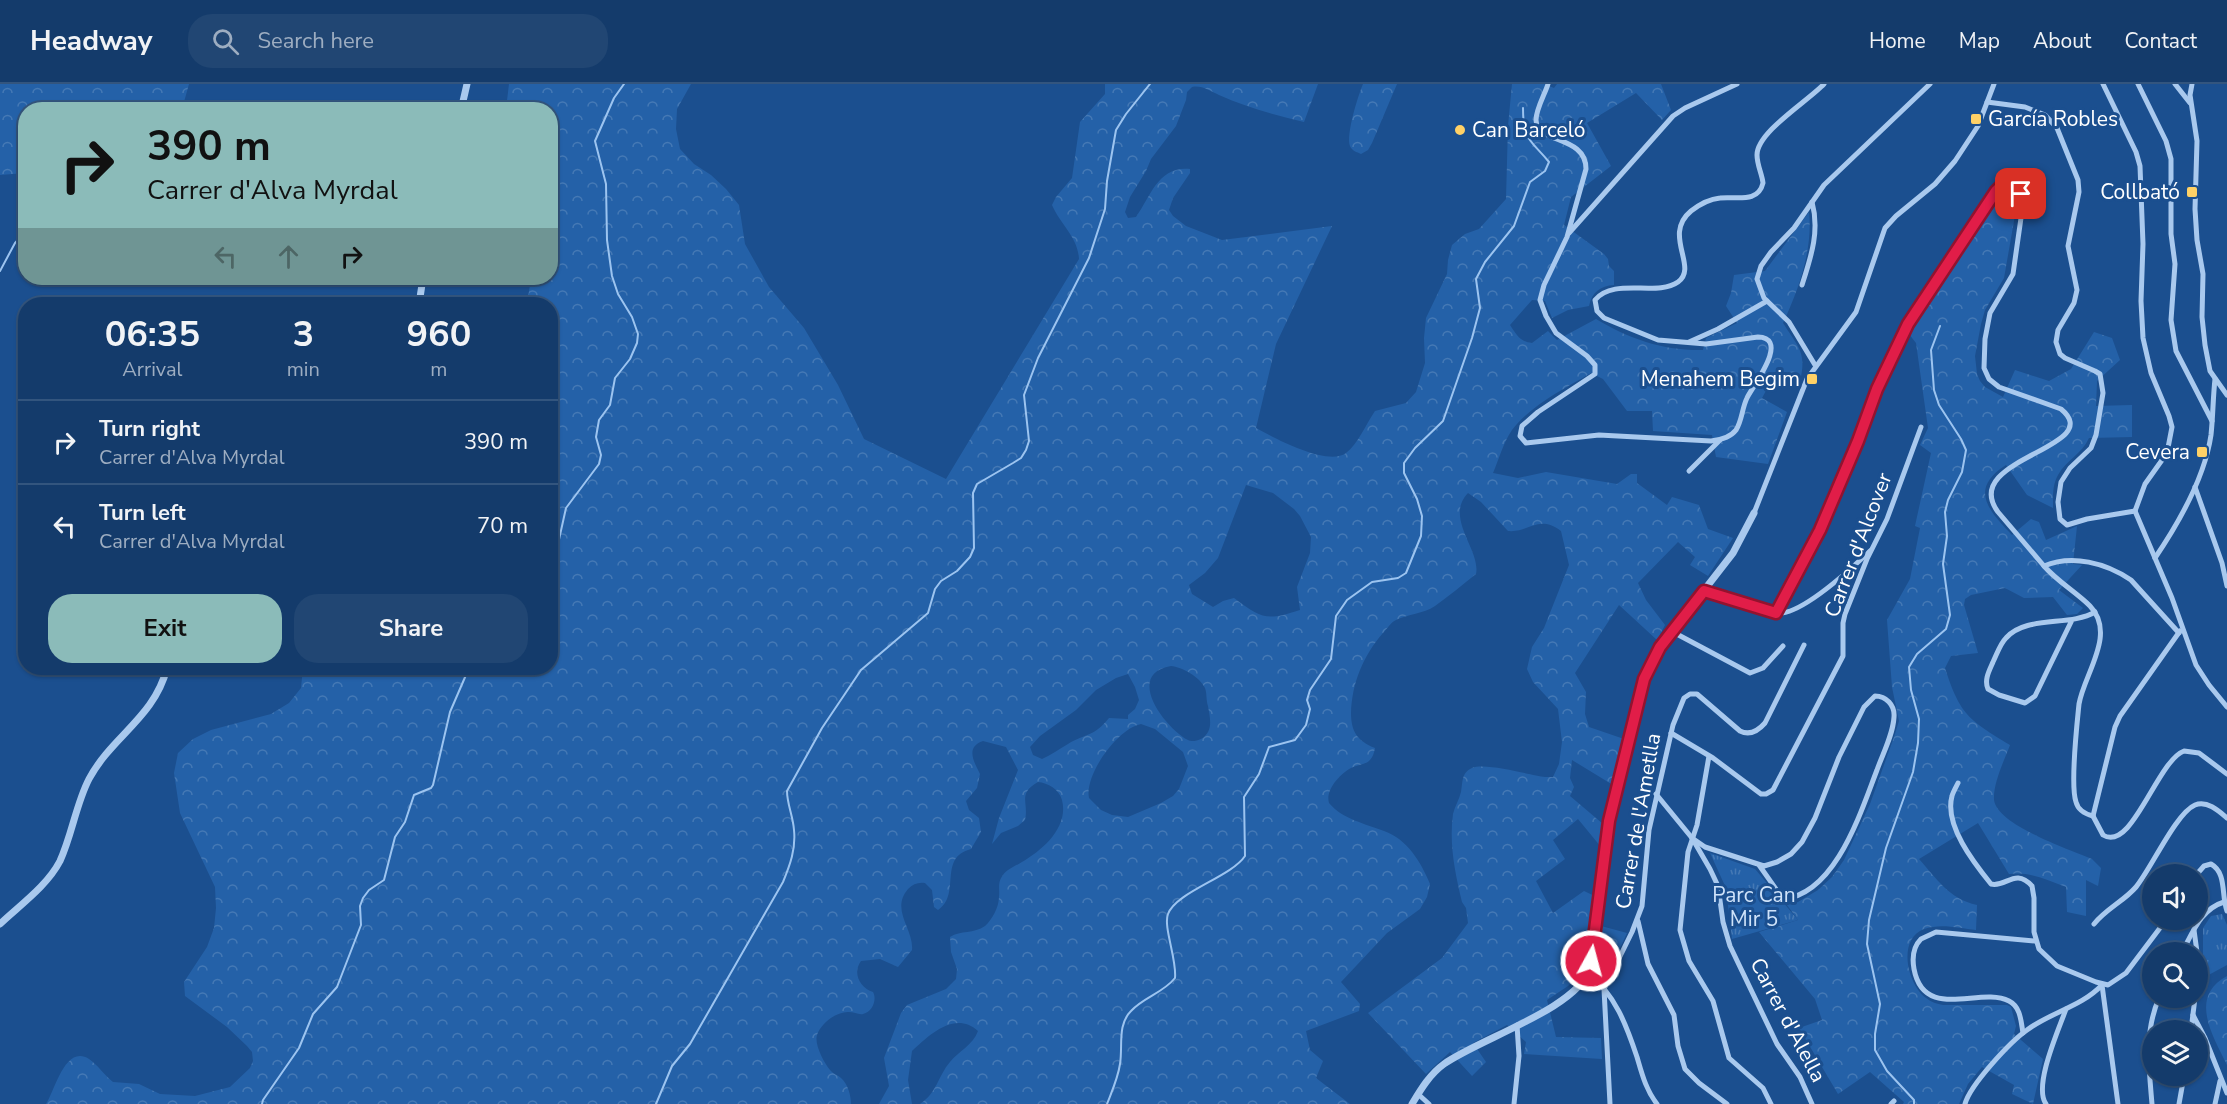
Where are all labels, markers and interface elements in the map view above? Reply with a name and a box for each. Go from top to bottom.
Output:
search box [188,14,608,68]
text: Headway [30,22,152,60]
icon: search [209,25,242,58]
text: Search here [257,26,374,56]
text: Home [1869,27,1926,55]
text: Map [1959,27,2000,55]
text: About [2033,27,2091,55]
text: Contact [2124,27,2197,55]
place label: García Robles [1988,105,2118,133]
marker: García Robles [1969,112,1983,126]
place label: Can Barceló [1472,116,1585,144]
text: 390 m [147,118,271,175]
marker: Can Barceló [1453,123,1467,137]
icon: right [48,126,126,204]
pin [1995,168,2046,219]
text: Carrer d'Alva Myrdal [147,172,398,209]
icon: arrive [2004,177,2037,210]
place label: Collbató [2100,178,2180,206]
marker: Collbató [2185,185,2199,199]
icon: left [209,240,242,273]
icon: ahead [272,240,305,273]
icon: right [335,240,368,273]
text: 06:35 [105,310,200,359]
text: 3 [292,310,314,359]
text: 960 [406,310,471,359]
text: Arrival [122,356,182,383]
text: min [287,356,320,383]
text: m [430,356,447,383]
place label: Menahem Begim [1641,365,1800,393]
marker: Menahem Begim [1805,372,1819,386]
text: Turn right [99,414,200,444]
icon: right [48,426,81,459]
text: 390 m [464,427,528,457]
place label: Cevera [2125,438,2190,466]
text: Carrer d'Alva Myrdal [99,444,285,471]
marker: Cevera [2195,445,2209,459]
street label: Carrer d'Alcover [1818,468,1899,621]
text: Turn left [99,498,186,528]
icon: left [48,510,81,543]
text: 70 m [477,511,528,541]
text: Carrer d'Alva Myrdal [99,528,285,555]
button: Exit [48,594,282,663]
button: Share [294,594,528,663]
street label: Carrer de l'Ametlla [1609,731,1667,911]
map controls [2142,864,2208,1086]
button: sound [2142,864,2208,930]
park label: Parc Can Mir 5 [1712,881,1796,933]
position arrow [1559,929,1623,993]
button: search [2142,942,2208,1008]
street label: Carrer d'Alella [1743,953,1833,1087]
button: layers [2142,1020,2208,1086]

